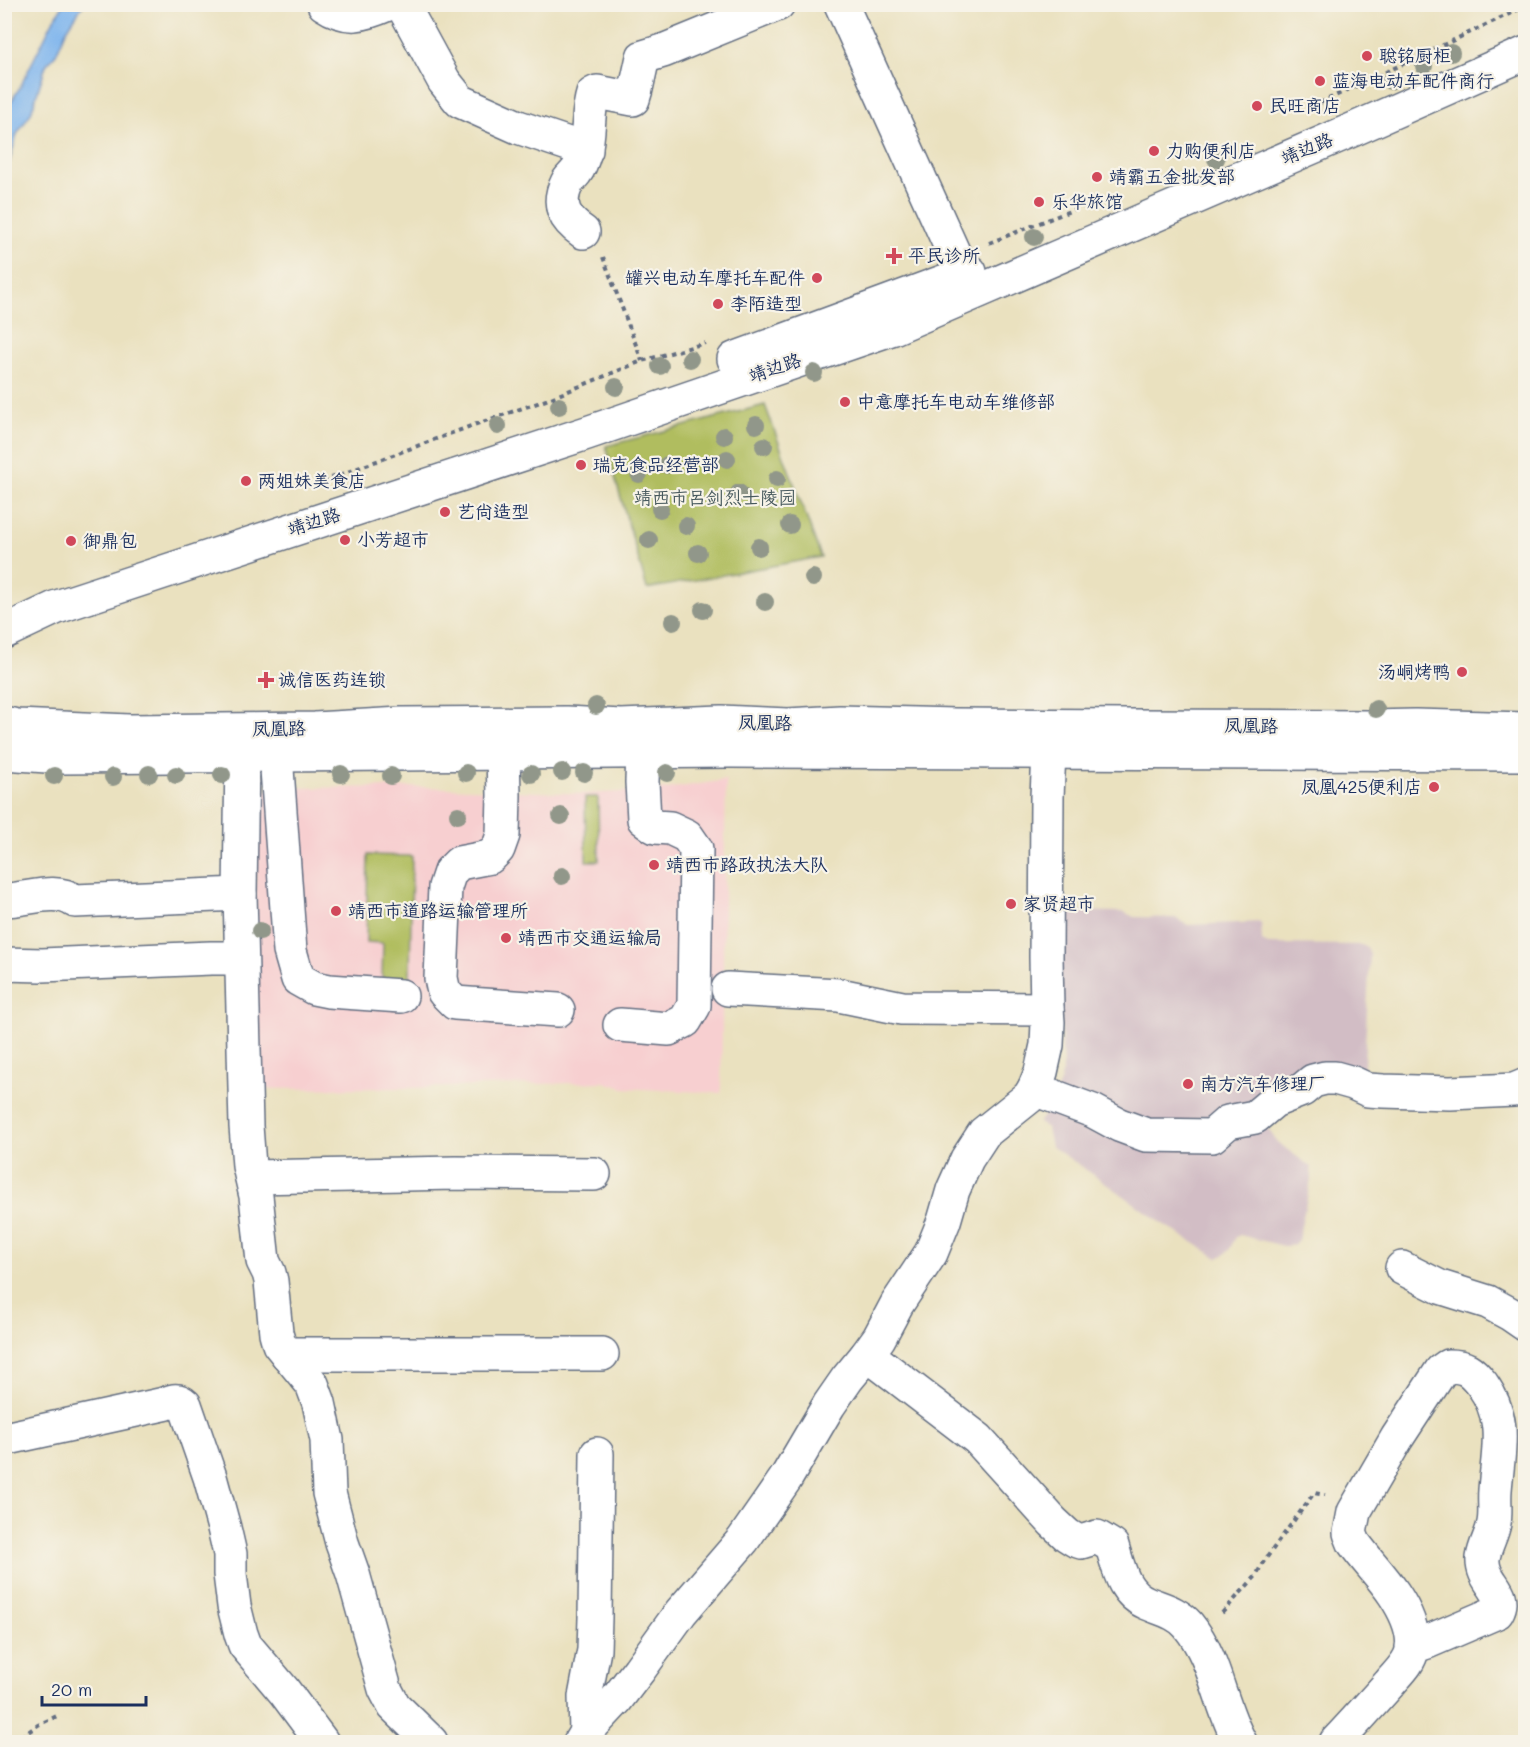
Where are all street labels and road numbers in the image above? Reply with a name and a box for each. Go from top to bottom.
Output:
street label: 靖边路 [1277,126,1336,170]
street label: 靖边路 [745,347,804,387]
street label: 靖边路 [284,501,343,541]
street label: 凤凰路 [738,710,792,734]
street label: 凤凰路 [1224,713,1278,737]
street label: 凤凰路 [252,716,306,740]

